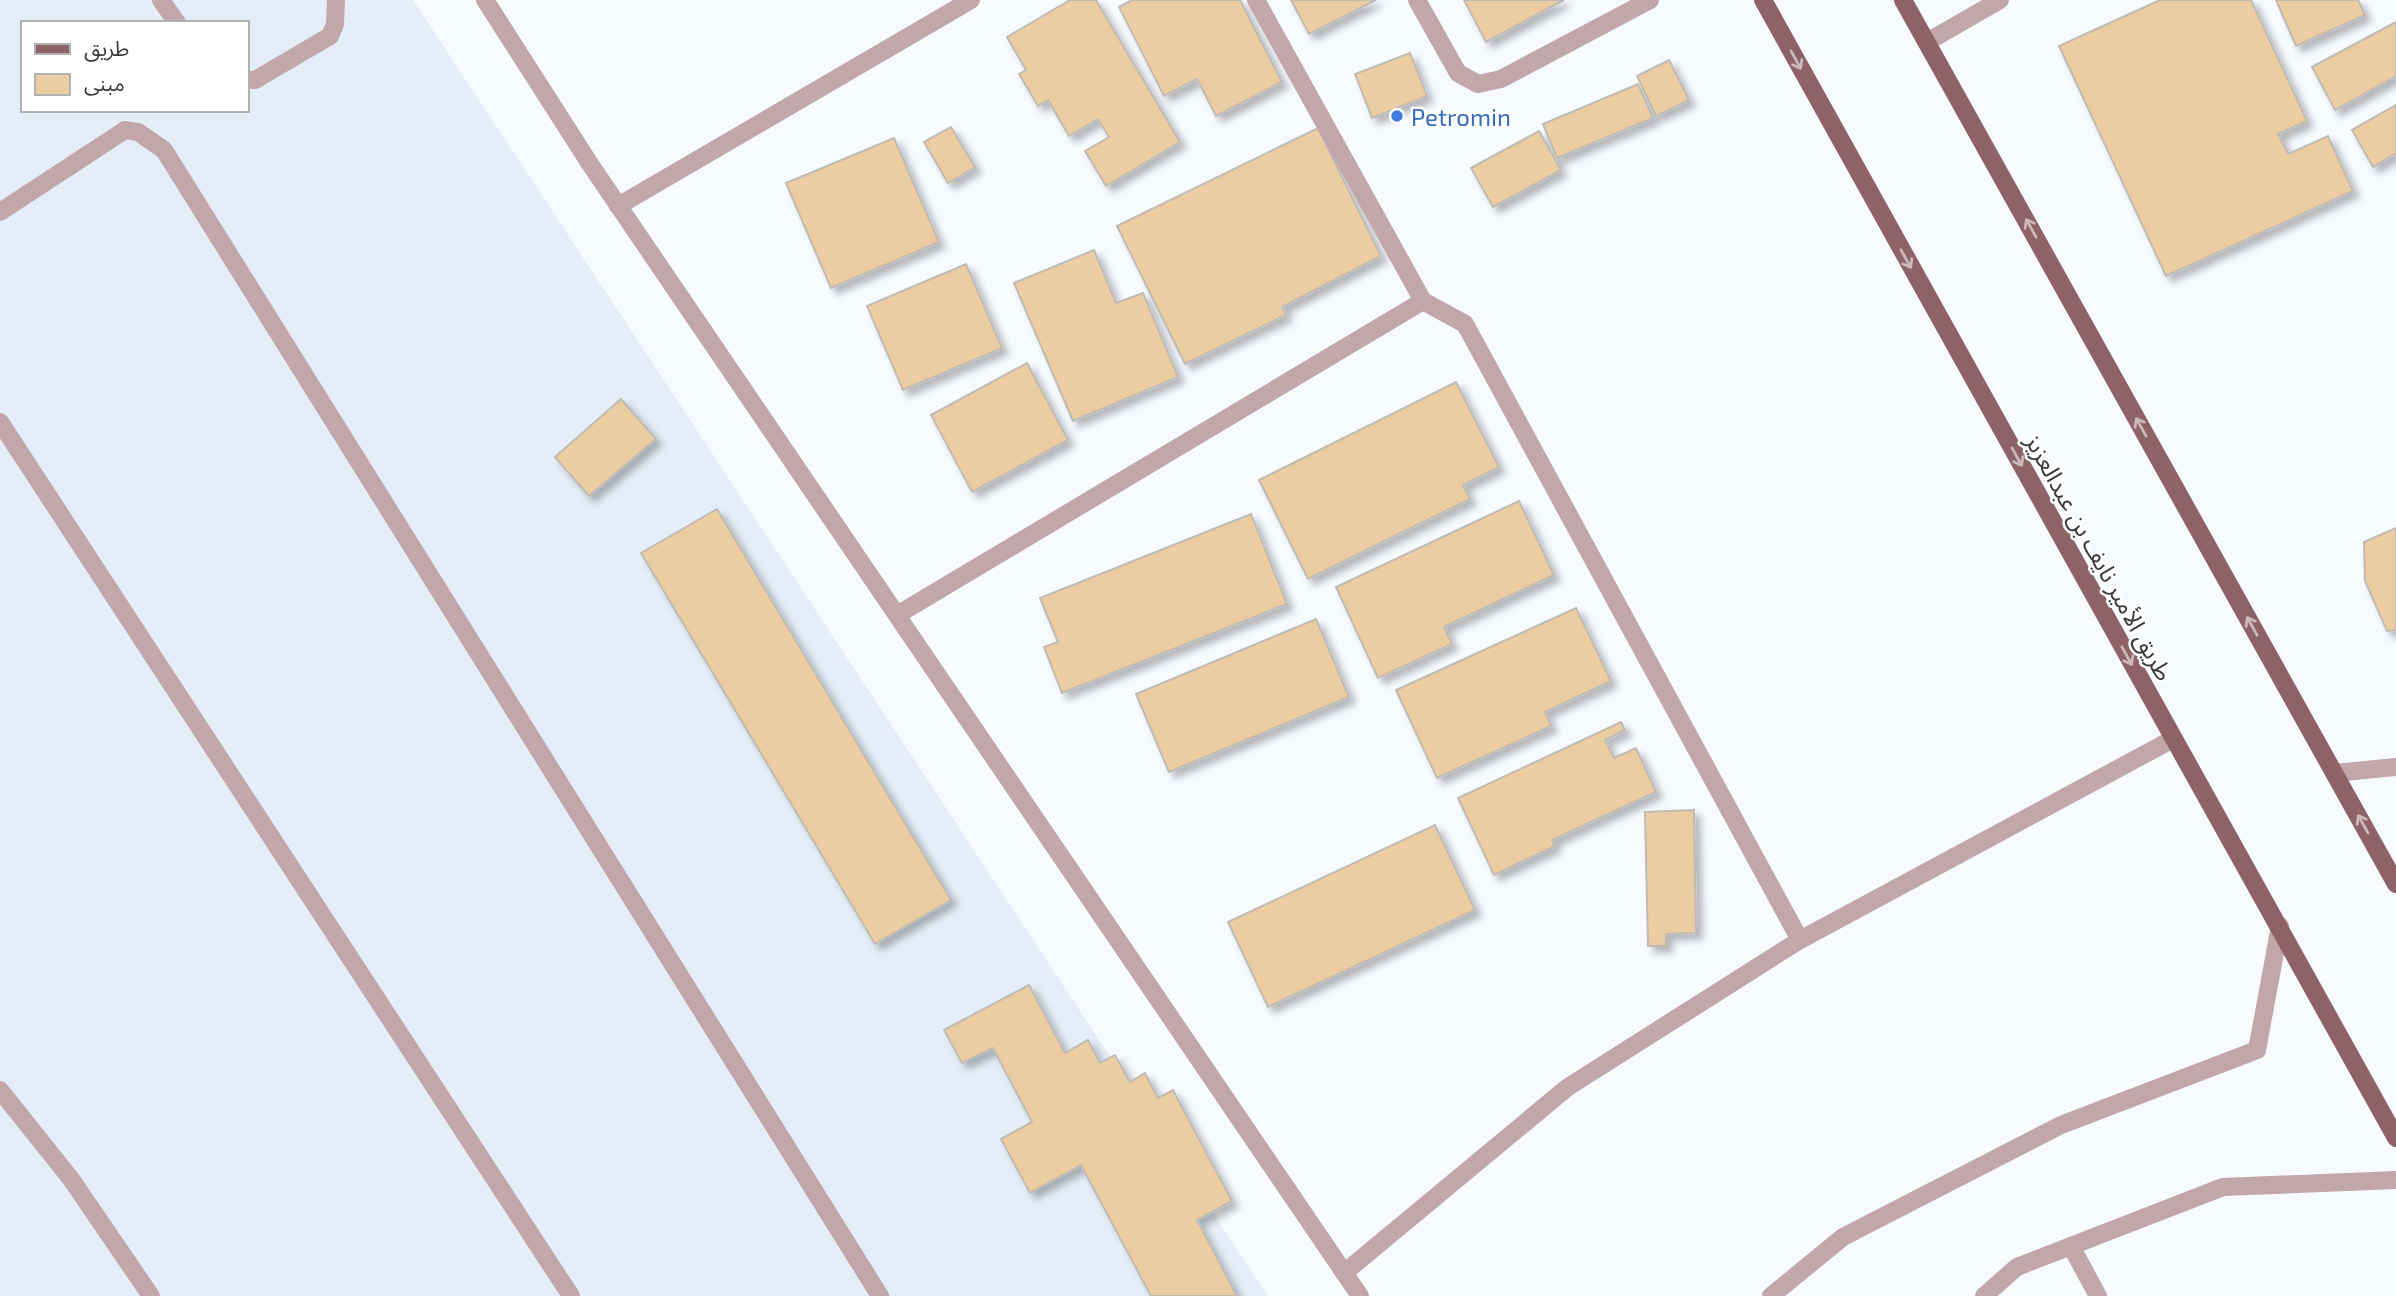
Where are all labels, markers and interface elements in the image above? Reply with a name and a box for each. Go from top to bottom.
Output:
legend [21,21,248,112]
text: طريق [84,35,129,62]
one-way arrow [1789,49,1803,69]
text: مبنى [84,70,125,96]
place label: Petromin [1411,102,1511,131]
marker: Petromin [1389,108,1405,124]
one-way arrow [2024,218,2037,239]
one-way arrow [1899,248,1913,268]
one-way arrow [2134,417,2148,438]
street label: طريق الأمير نايف بن عبدالعزيز [2018,428,2180,686]
one-way arrow [2010,447,2024,467]
one-way arrow [2245,616,2259,636]
one-way arrow [2120,646,2134,666]
one-way arrow [2356,815,2370,835]

